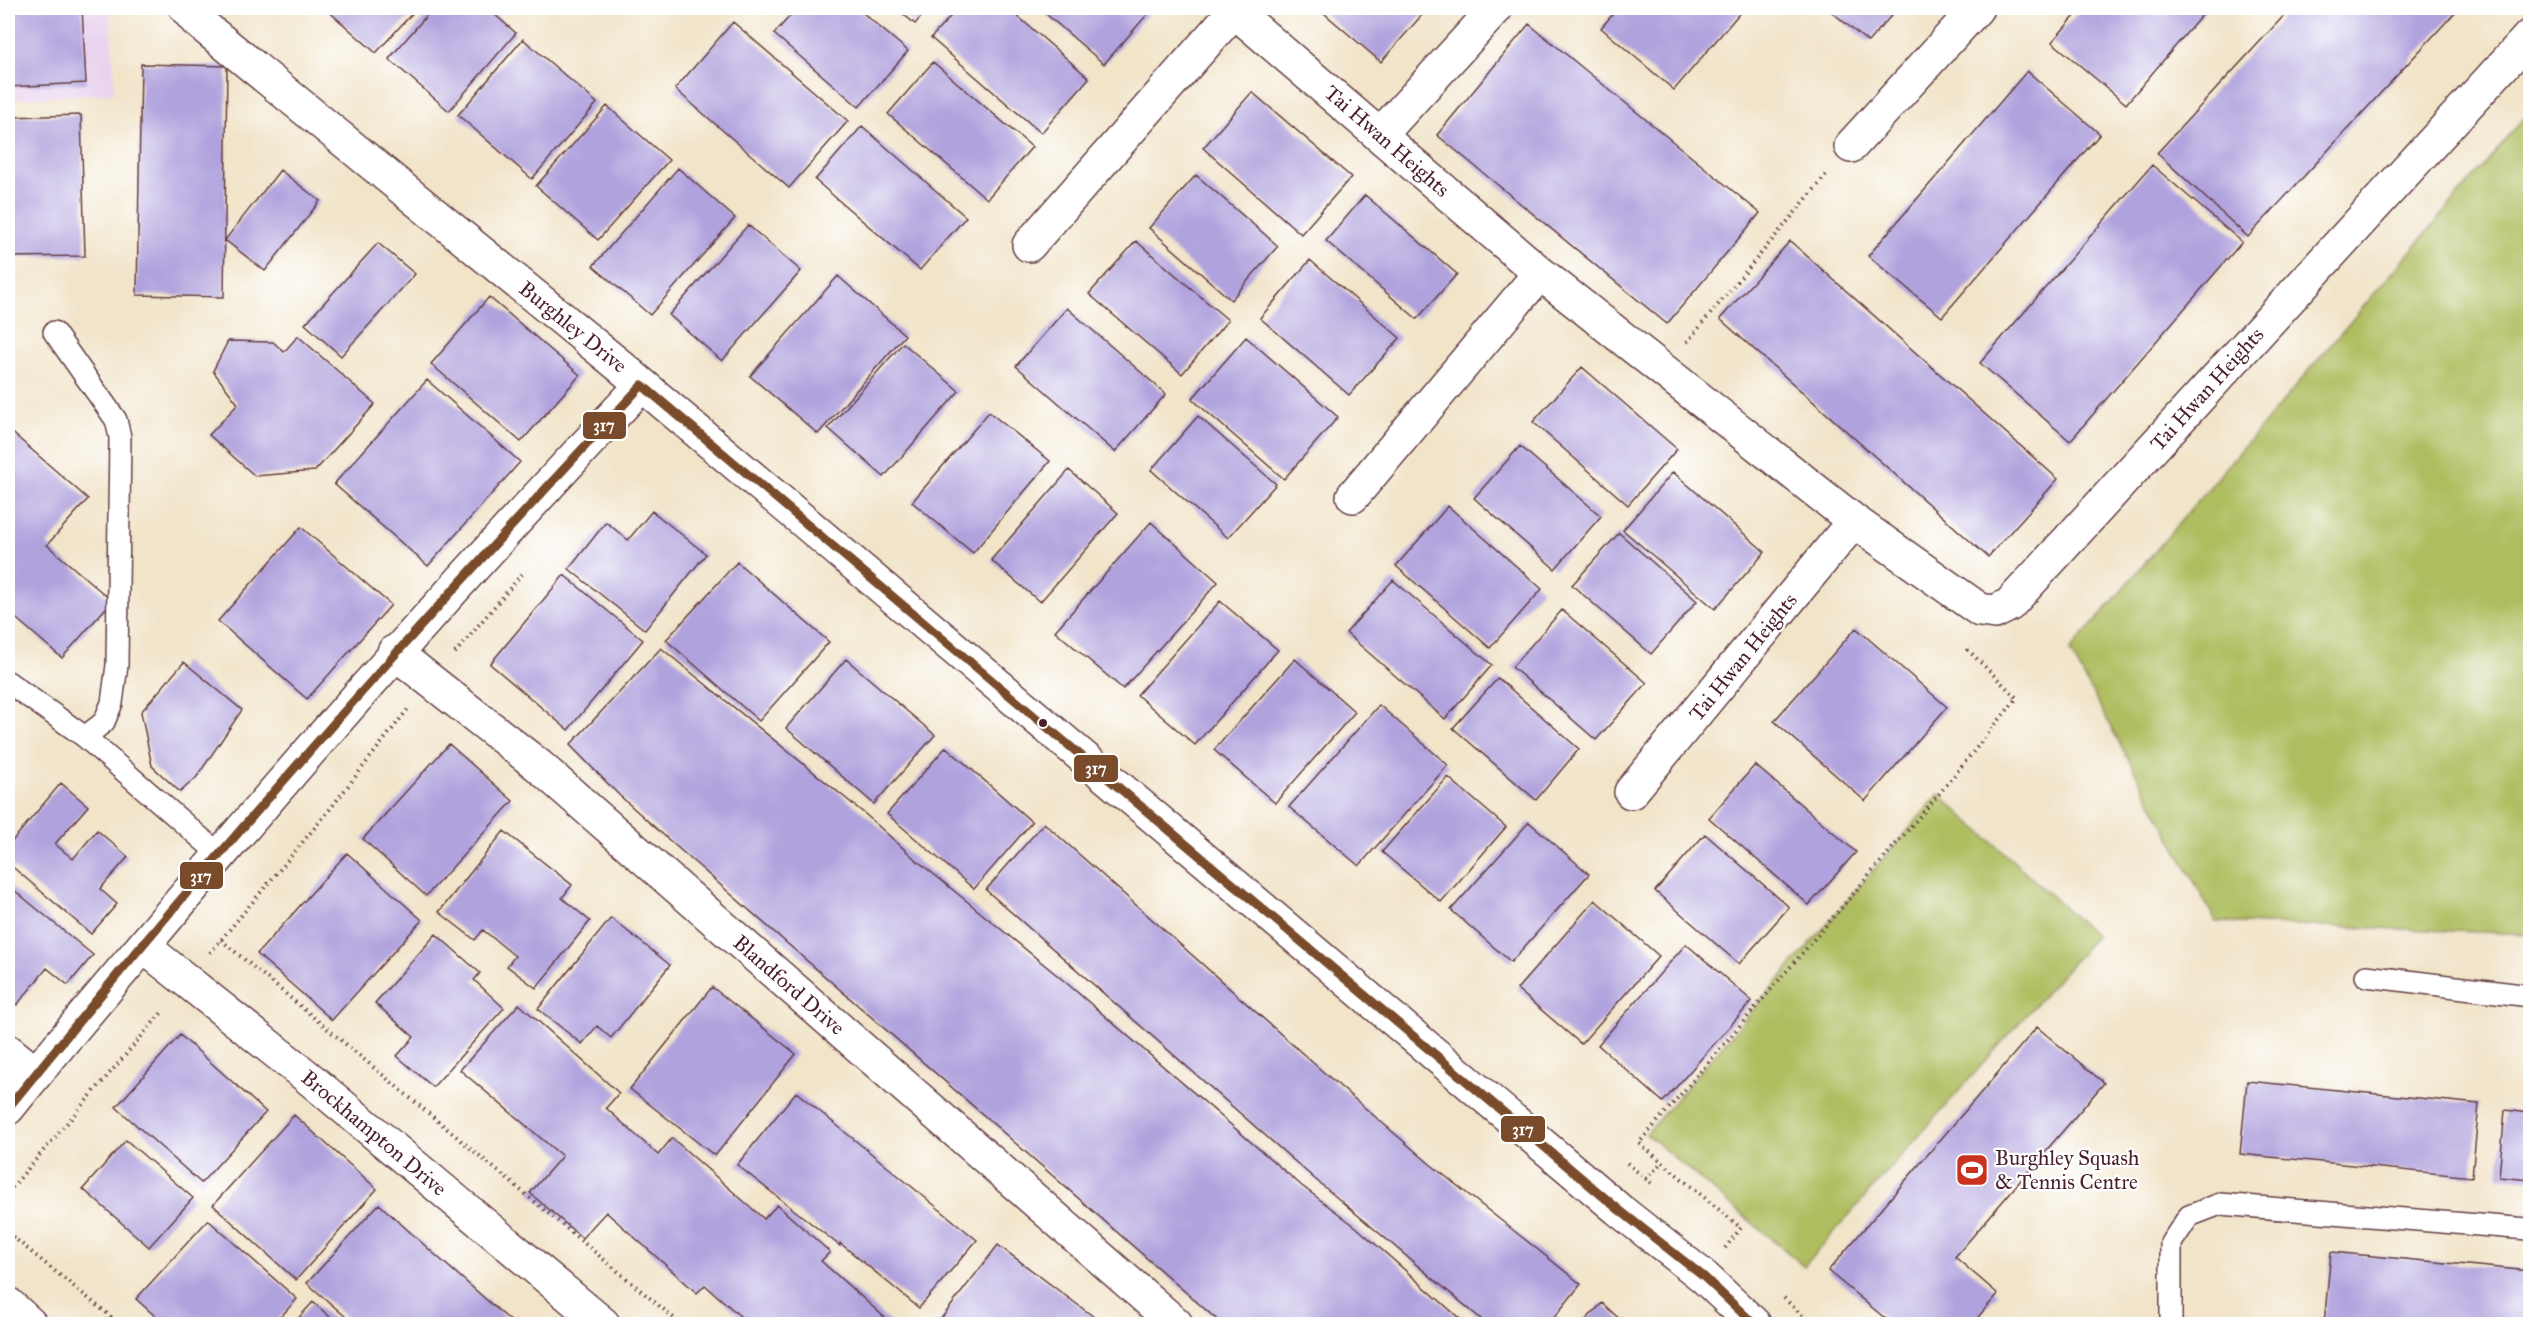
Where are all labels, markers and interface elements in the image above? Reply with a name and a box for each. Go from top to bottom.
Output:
street label: Tai Hwan Heights [1319,80,1455,202]
street label: Burghley Drive [514,275,632,379]
street label: Tai Hwan Heights [2145,322,2269,456]
line badge: 317 [582,411,627,440]
text: 317 [593,416,615,436]
street label: Tai Hwan Heights [1683,588,1803,726]
unlabelled marker [1037,717,1049,729]
line badge: 317 [1073,754,1119,783]
text: 317 [1085,759,1107,779]
line badge: 317 [179,861,224,890]
text: 317 [190,867,212,887]
street label: Blandford Drive [728,929,850,1041]
street label: Brockhampton Drive [296,1064,452,1202]
line badge: 317 [1500,1115,1546,1143]
text: 317 [1512,1120,1534,1140]
place label: Burghley Squash & Tennis Centre [1995,1145,2140,1195]
sports icon: Burghley Squash & Tennis Centre [1954,1152,1990,1188]

